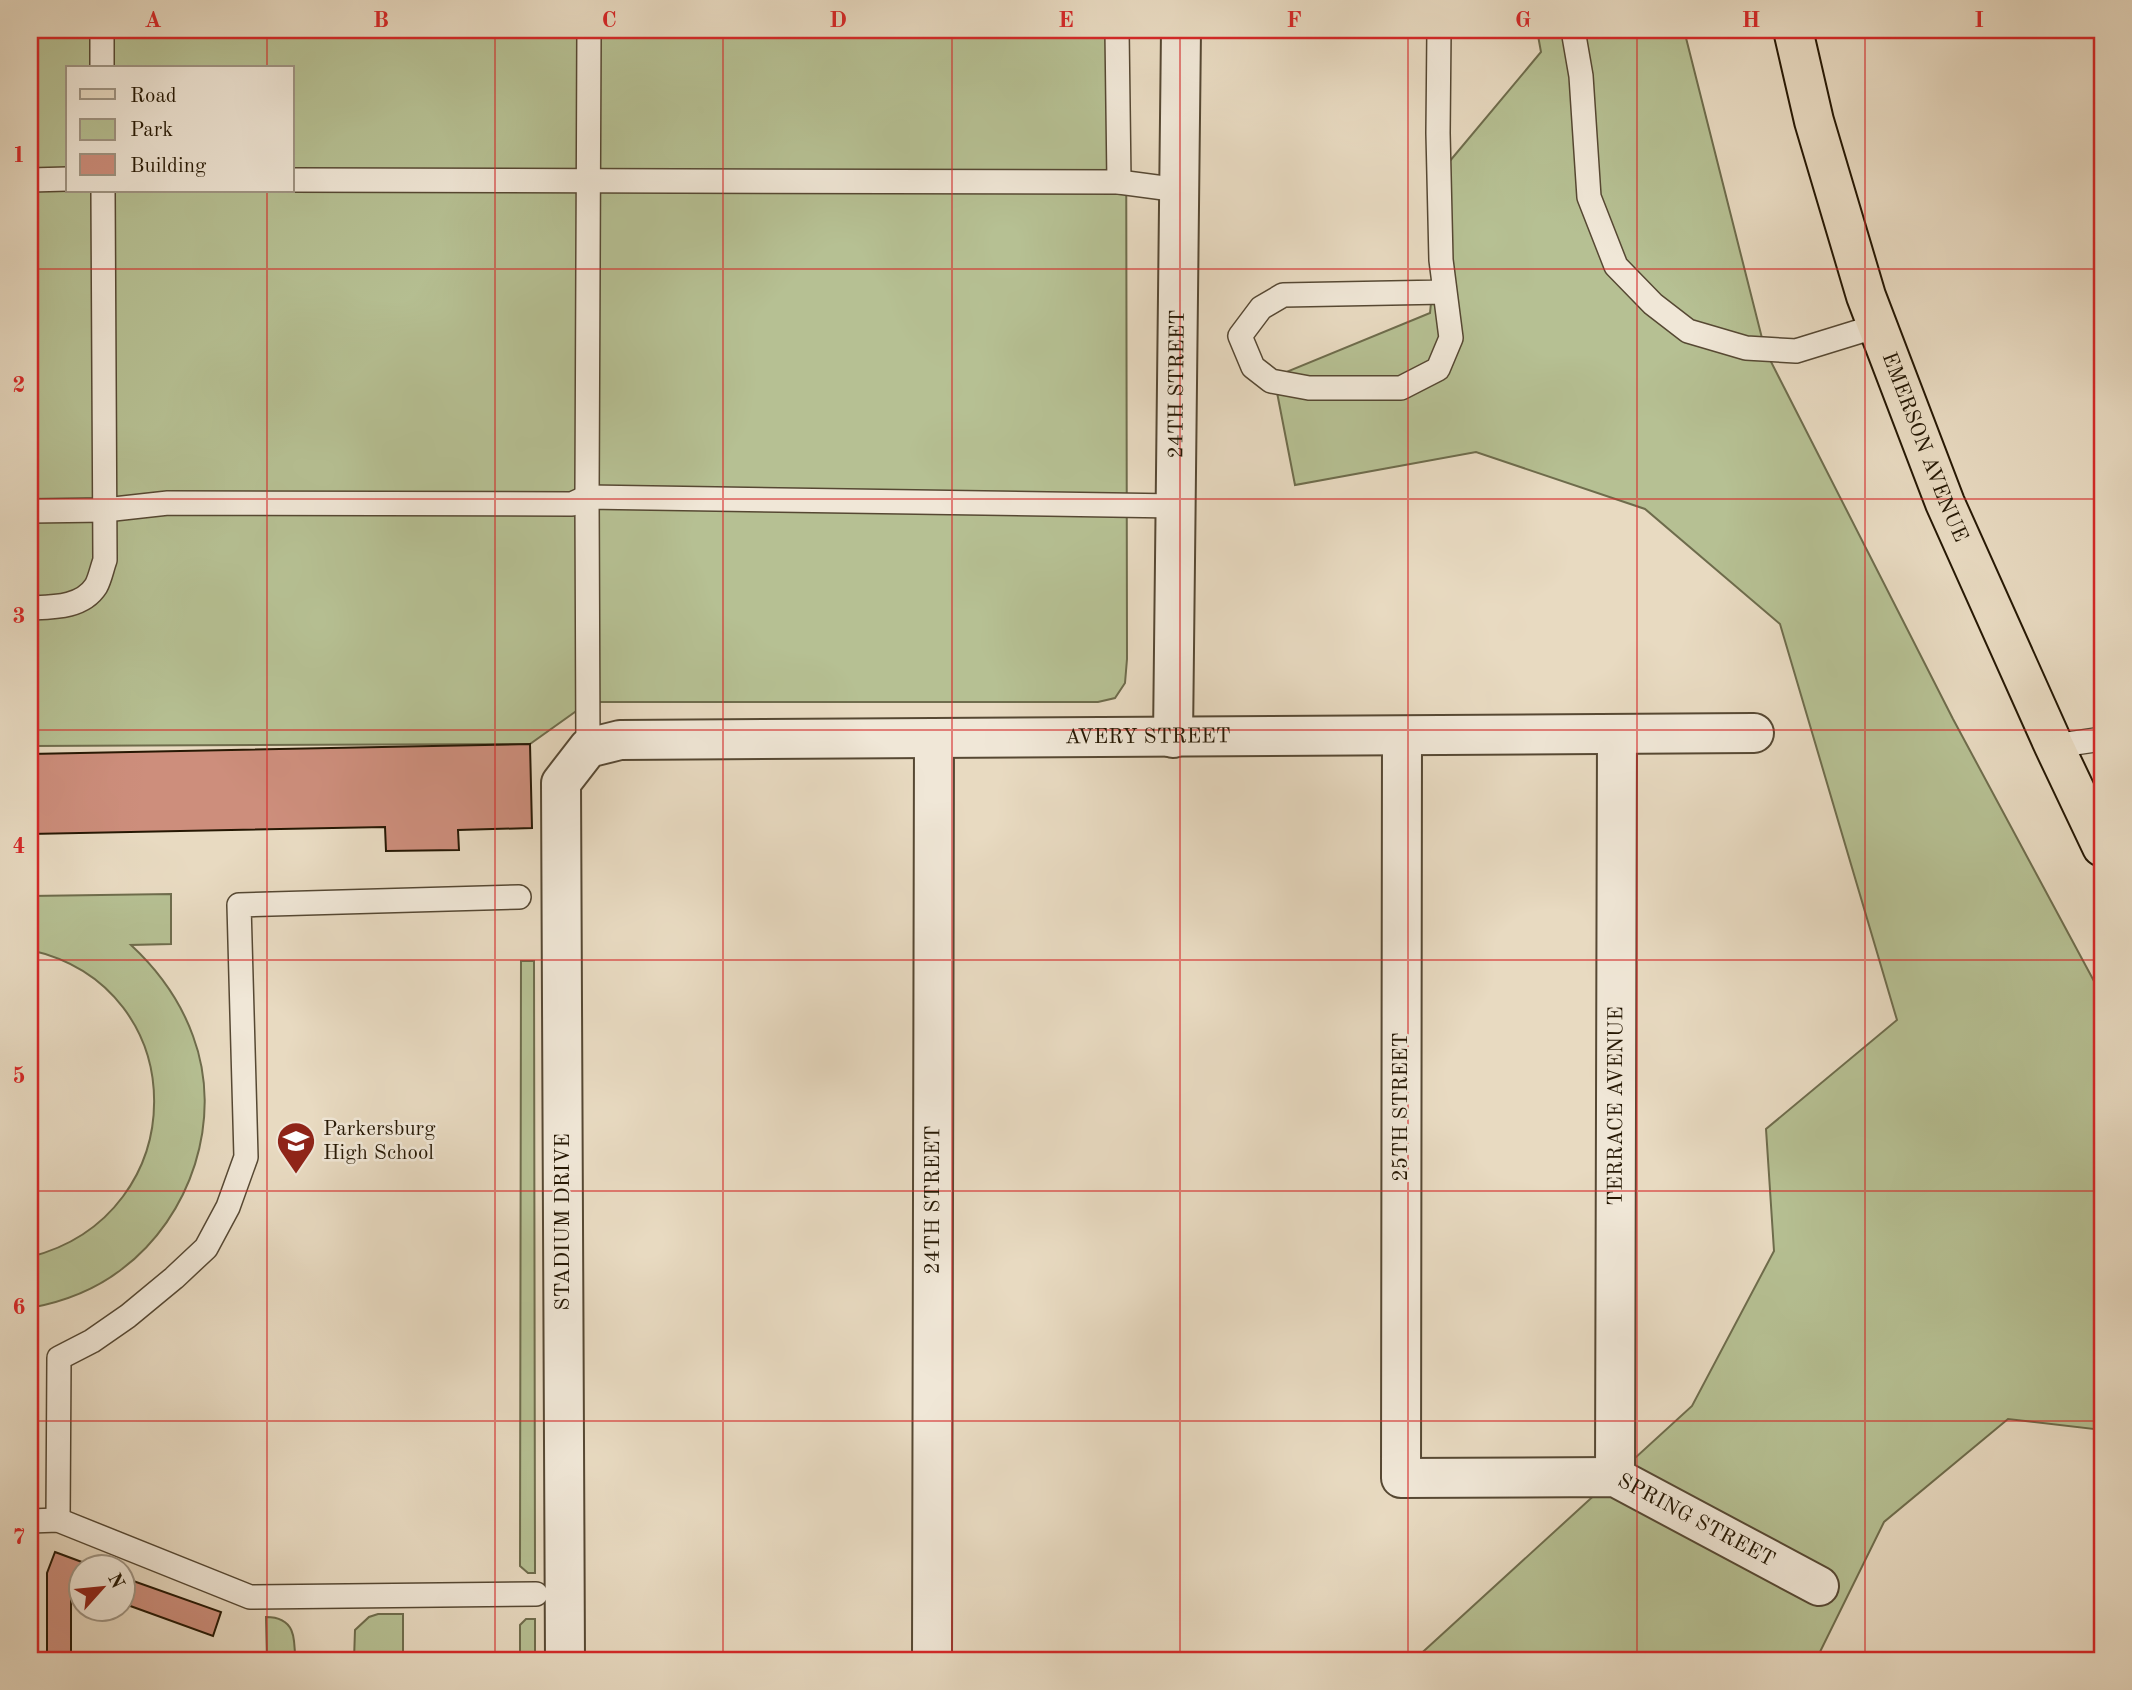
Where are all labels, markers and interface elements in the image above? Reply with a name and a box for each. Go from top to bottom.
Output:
text: A [144,9,162,32]
text: B [373,9,389,32]
text: C [601,9,617,32]
text: D [829,9,847,32]
text: E [1058,9,1074,32]
text: F [1286,9,1302,32]
text: G [1515,9,1531,32]
text: H [1742,9,1760,32]
text: I [1974,9,1984,32]
legend [66,66,294,192]
text: Road [130,86,177,107]
text: Park [130,120,173,141]
text: 1 [12,144,26,167]
text: Building [130,156,207,177]
street label: 24TH STREET [1166,309,1188,459]
street label: EMERSON AVENUE [1878,349,1972,545]
text: 2 [12,374,26,397]
text: 3 [12,605,26,628]
street label: AVERY STREET [1065,726,1231,748]
text: 4 [12,835,26,858]
street label: TERRACE AVENUE [1605,1006,1627,1206]
street label: 25TH STREET [1391,1033,1412,1181]
text: 5 [12,1065,26,1088]
place label: Parkersburg High School [323,1119,436,1164]
school or university icon: Parkersburg High School [275,1120,317,1175]
street label: 24TH STREET [922,1126,944,1274]
street label: STADIUM DRIVE [553,1133,574,1311]
text: 6 [12,1296,26,1319]
street label: SPRING STREET [1614,1470,1778,1571]
text: 7 [12,1526,26,1549]
north arrow [66,1554,136,1624]
text: N [103,1571,127,1593]

